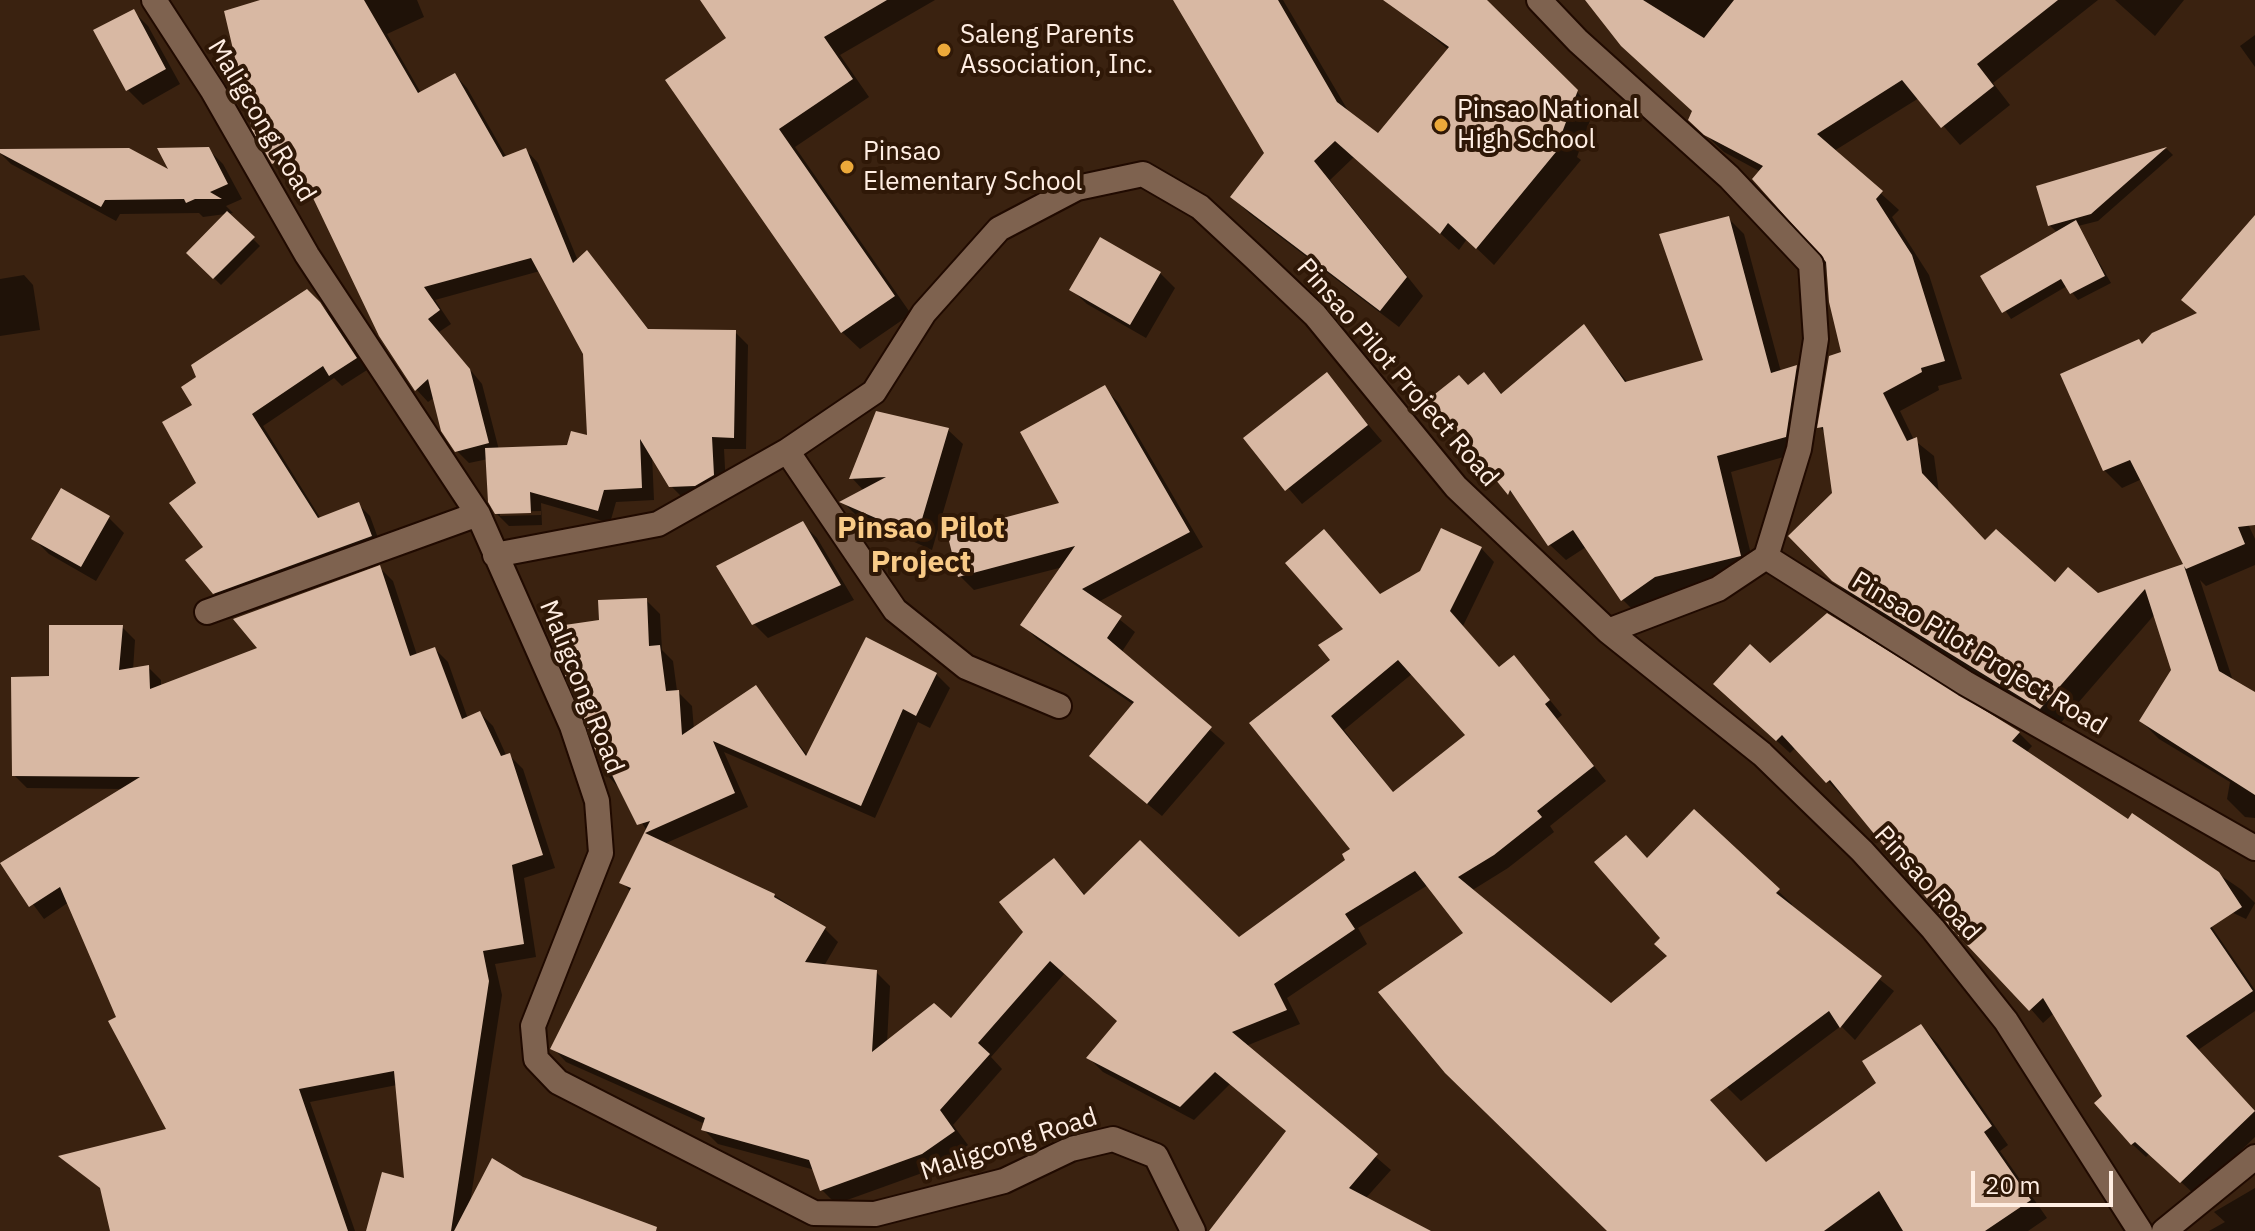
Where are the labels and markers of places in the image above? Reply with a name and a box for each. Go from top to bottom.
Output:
place label: Saleng Parents Association, Inc. [960,19,1153,80]
marker: Saleng Parents Association, Inc. [935,41,953,59]
place label: Pinsao National High School [1457,94,1639,156]
marker: Pinsao National High School [1432,116,1450,134]
place label: Pinsao Elementary School [863,136,1082,198]
marker: Pinsao Elementary School [838,158,856,176]

